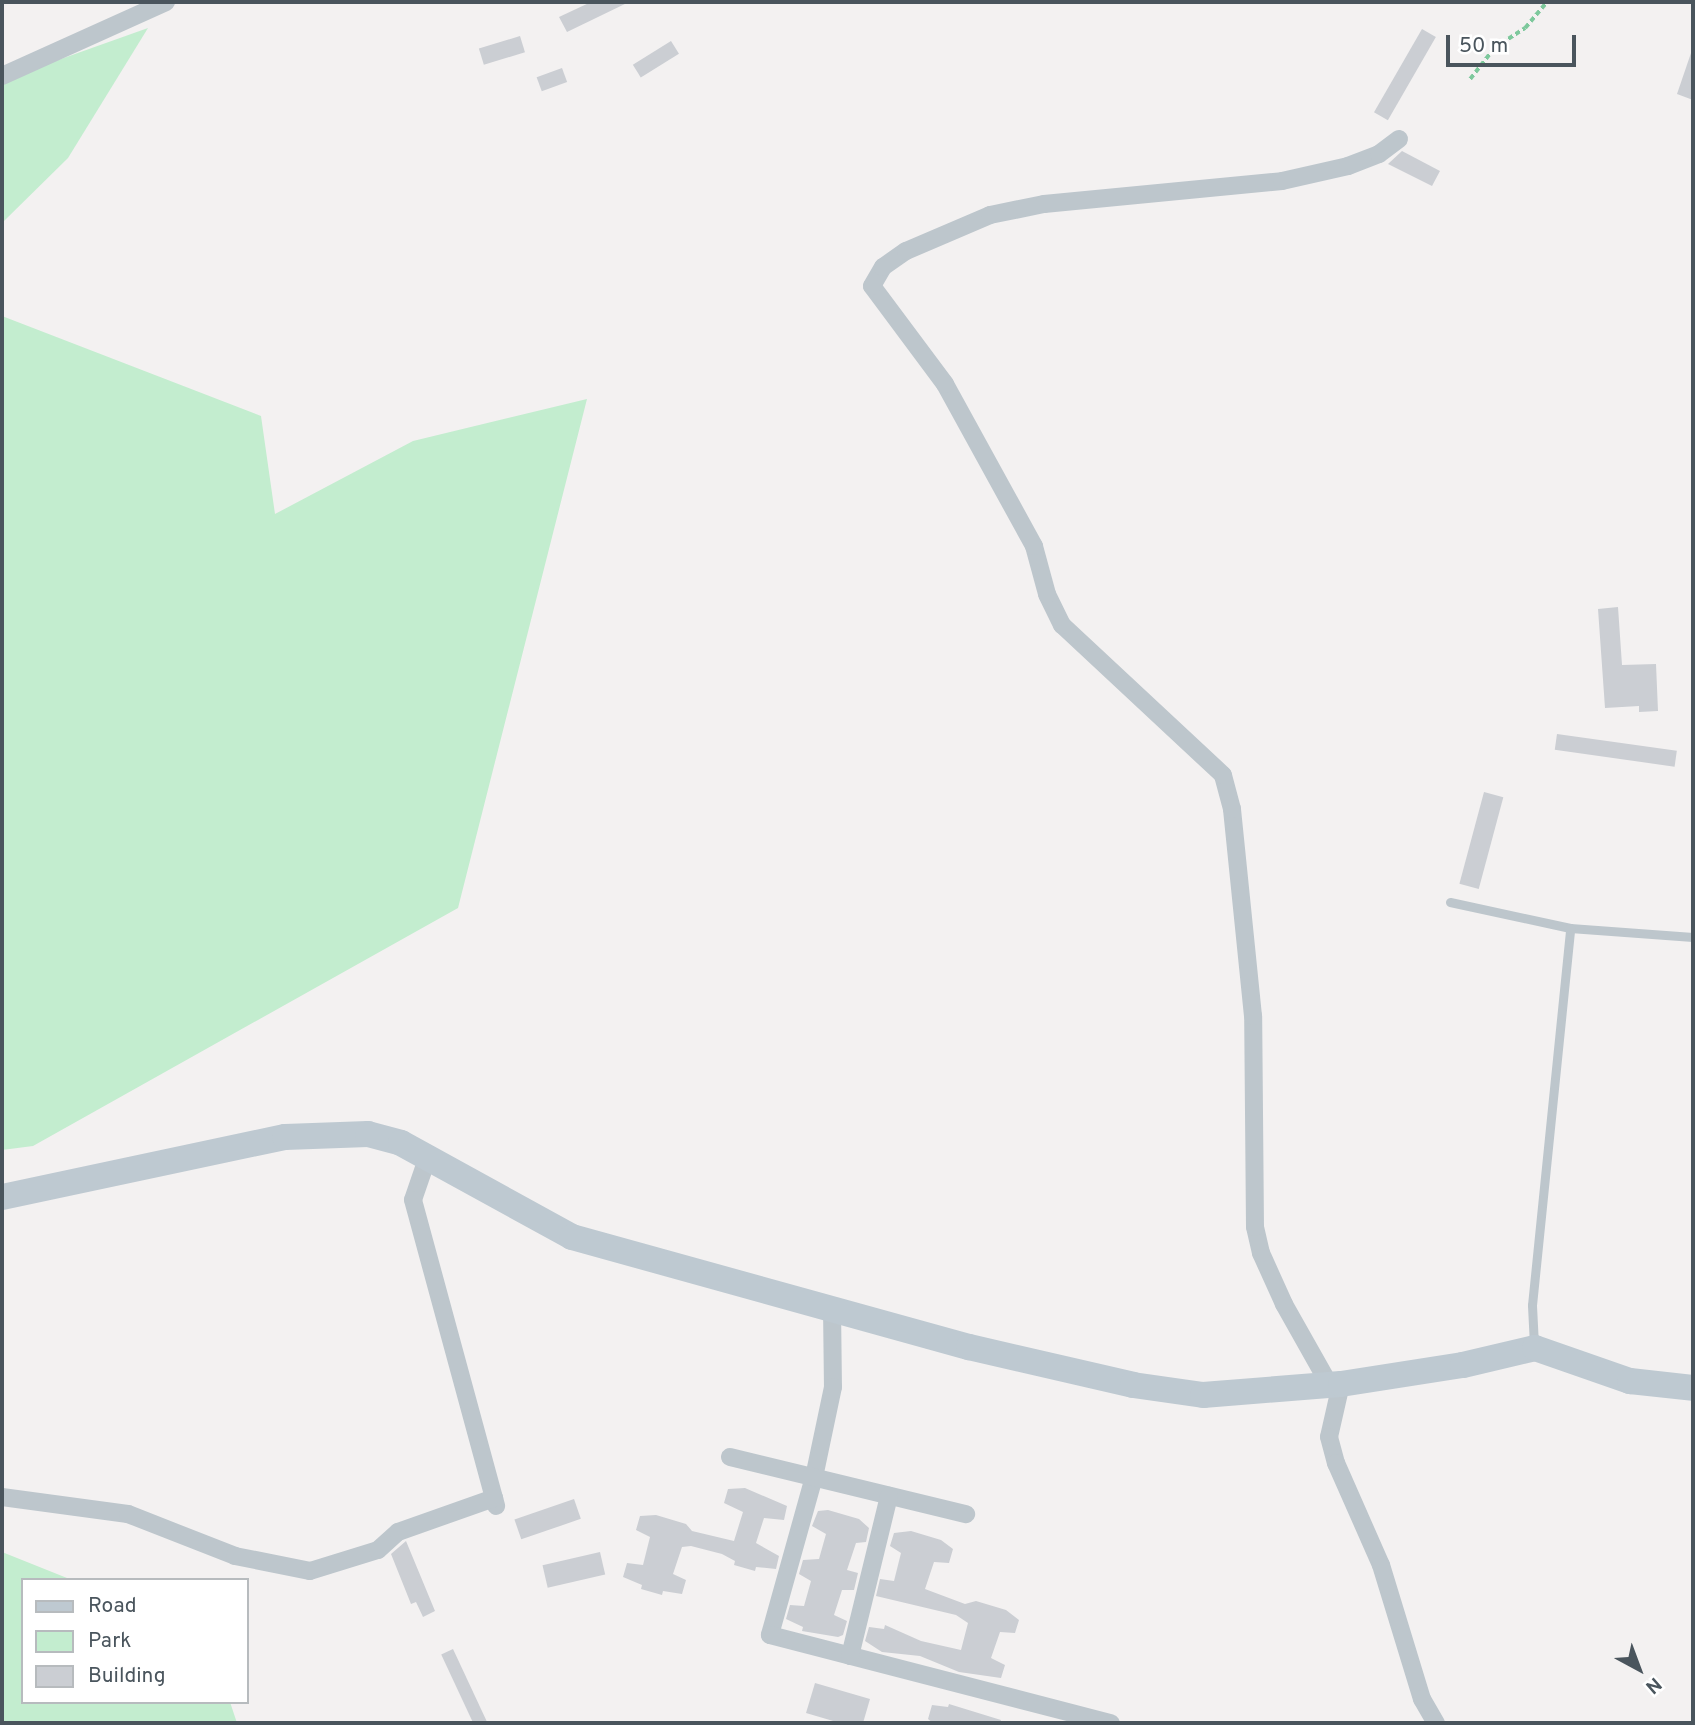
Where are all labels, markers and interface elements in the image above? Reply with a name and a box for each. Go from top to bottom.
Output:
scale bar [1450,21,1580,65]
text: 50 m [1459,33,1508,60]
legend [21,1578,248,1704]
text: Road [88,1593,137,1620]
text: Park [88,1628,131,1655]
north arrow [1604,1634,1674,1704]
text: Building [88,1663,166,1690]
text: N [1640,1671,1666,1698]

